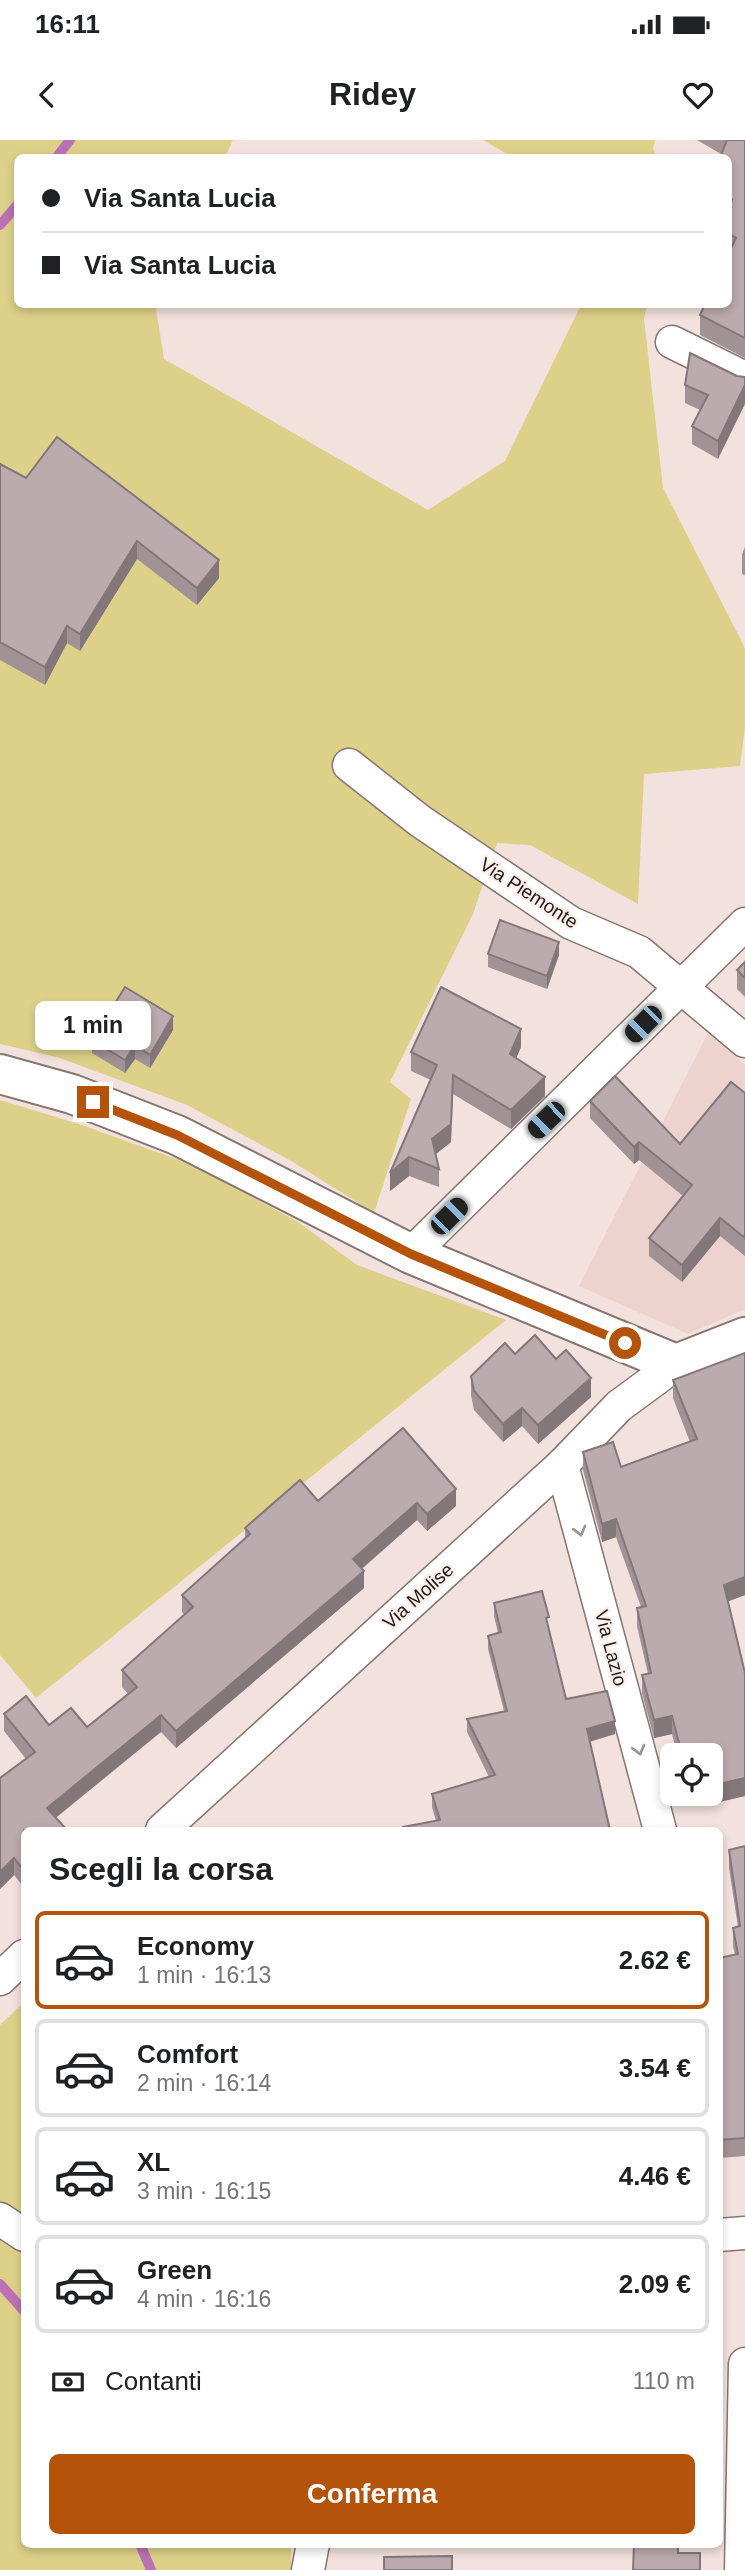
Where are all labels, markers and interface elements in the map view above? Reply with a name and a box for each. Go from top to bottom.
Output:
text: 16:11 [35,9,100,39]
icon: back [28,76,66,114]
text: Ridey [329,76,416,112]
icon: heart [679,76,717,114]
text: Via Santa Lucia [84,183,276,213]
text: Via Santa Lucia [84,250,276,280]
street label: Via Piemonte [476,854,582,932]
callout: 1 min [35,1000,151,1049]
car [621,1002,666,1046]
text: 1 min [63,1012,123,1038]
route end [77,1086,109,1118]
car [524,1098,569,1142]
car [427,1194,472,1238]
route start [609,1327,641,1359]
one-way arrow [572,1525,586,1537]
street label: Via Molise [379,1559,457,1633]
street label: Via Lazio [591,1608,631,1688]
map controls [660,1743,723,1806]
button: locate [660,1743,723,1806]
one-way arrow [631,1744,645,1756]
text: Scegli la corsa [49,1851,273,1887]
icon: car [53,1929,116,1992]
text: Economy [137,1931,254,1961]
text: 2.62 € [619,1945,691,1975]
text: 1 min · 16:13 [137,1962,271,1988]
icon: car [53,2037,116,2100]
text: Comfort [137,2039,238,2069]
text: 3.54 € [619,2053,691,2083]
text: 2 min · 16:14 [137,2070,271,2096]
icon: car [53,2145,116,2208]
text: XL [137,2147,170,2177]
text: 4.46 € [619,2161,691,2191]
text: 3 min · 16:15 [137,2178,271,2204]
icon: car [53,2253,116,2316]
text: Green [137,2255,212,2285]
text: 2.09 € [619,2269,691,2299]
text: 4 min · 16:16 [137,2286,271,2312]
icon: cash [49,2363,87,2401]
text: Contanti [105,2366,202,2396]
text: 110 m [633,2368,695,2394]
button: Conferma [49,2454,695,2534]

